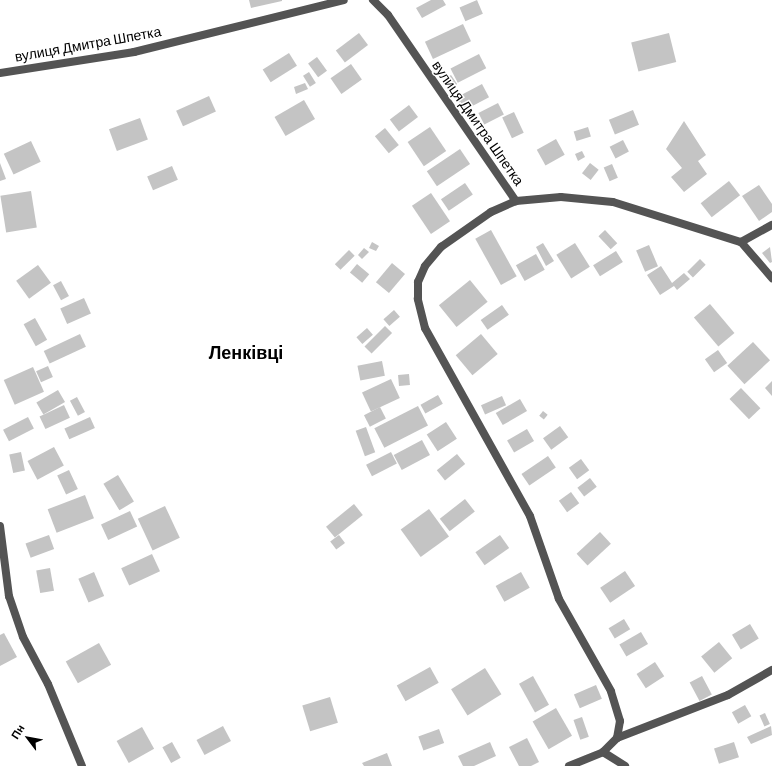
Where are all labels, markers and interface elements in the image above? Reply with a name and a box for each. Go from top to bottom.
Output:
street label: вулиця Дмитра Шпетка [14,23,162,65]
street label: вулиця Дмитра Шпетка [429,57,527,189]
district label: Ленківці [209,341,283,363]
north arrow [8,718,48,758]
text: Пн [8,722,27,741]

